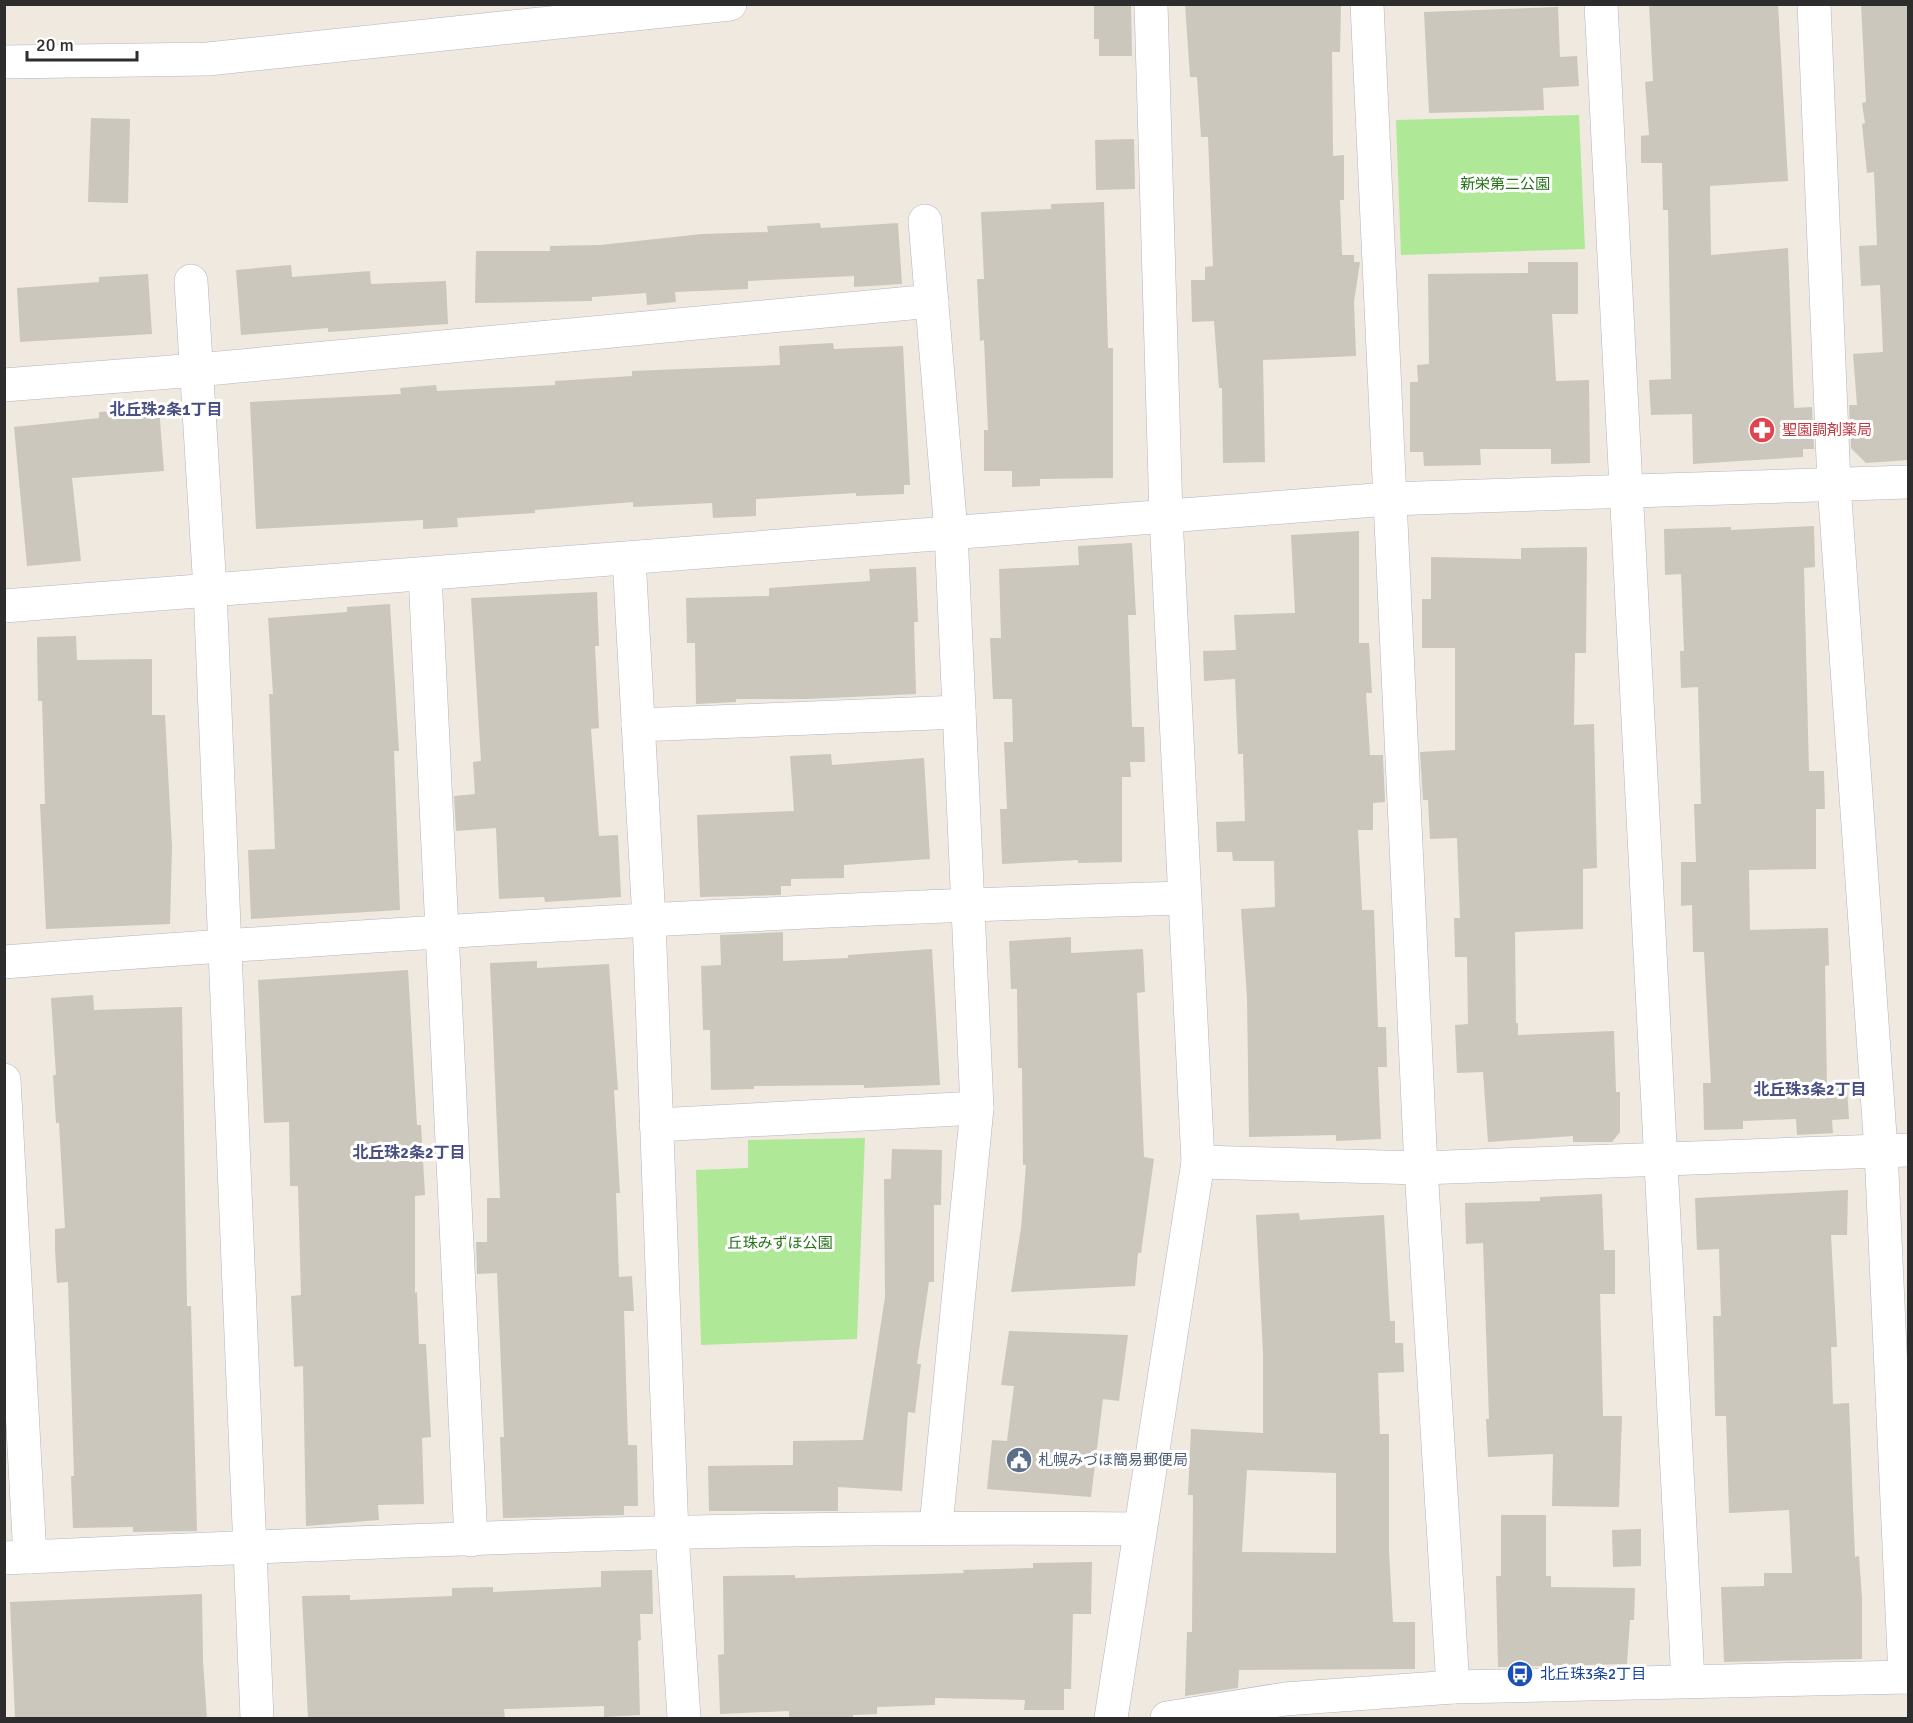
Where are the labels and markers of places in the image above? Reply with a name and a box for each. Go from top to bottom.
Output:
pharmacy icon: 聖園調剤薬局 [1747,415,1777,445]
place label: 聖園調剤薬局 [1782,421,1872,439]
public building icon: 札幌みづほ簡易郵便局 [1004,1445,1034,1475]
place label: 札幌みづほ簡易郵便局 [1038,1451,1188,1469]
bus stop icon: 北丘珠3条2丁目 [1505,1659,1535,1689]
place label: 北丘珠3条2丁目 [1540,1665,1646,1683]

